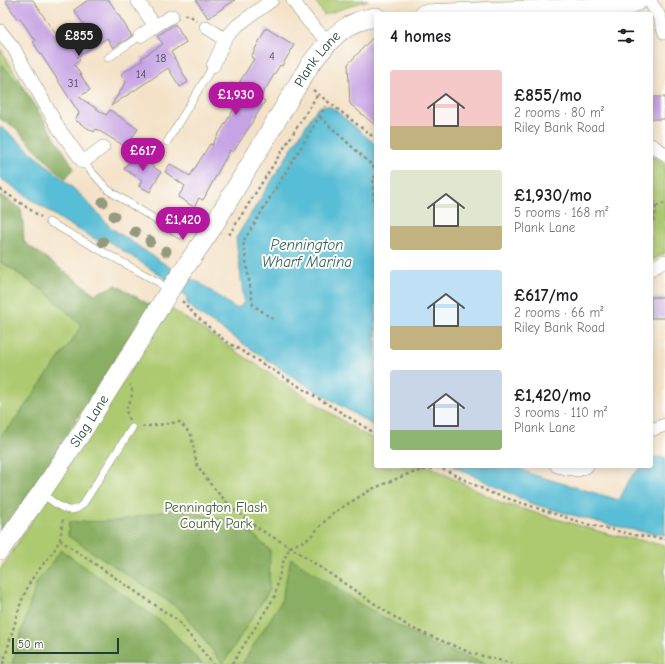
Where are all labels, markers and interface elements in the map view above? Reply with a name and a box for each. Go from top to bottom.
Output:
pin: £855 [55,23,103,57]
icon: filters [615,25,637,47]
street label: Plank Lane [290,27,344,90]
text: 4 homes [390,27,451,46]
text: £855 [64,28,94,43]
house number: 4 [269,49,275,63]
house number: 18 [156,51,166,65]
house number: 14 [136,67,146,81]
house number: 31 [68,76,79,90]
pin: £1,930 [203,82,269,116]
icon: home [422,86,470,134]
text: £855/mo [514,86,582,105]
text: £1,930 [218,87,254,102]
text: 2 rooms · 80 m² [514,105,604,120]
text: Riley Bank Road [514,120,605,135]
pin: £617 [119,138,167,172]
text: £617 [130,143,156,158]
icon: home [422,186,470,234]
text: £1,930/mo [514,186,592,205]
text: 5 rooms · 168 m² [514,205,608,220]
pin: £1,420 [150,207,216,241]
text: £1,420 [165,212,201,227]
text: Plank Lane [514,220,575,235]
water label: Pennington Wharf Marina [262,236,352,271]
icon: home [422,286,470,334]
text: £617/mo [514,286,578,305]
text: 2 rooms · 66 m² [514,305,603,320]
text: Riley Bank Road [514,320,605,335]
icon: home [422,386,470,434]
text: £1,420/mo [514,386,591,405]
street label: Slag Lane [66,391,112,450]
text: 3 rooms · 110 m² [514,405,607,420]
text: Plank Lane [514,420,575,435]
park label: Pennington Flash County Park [164,499,268,532]
scale bar [12,636,119,655]
text: 50 m [18,638,43,651]

